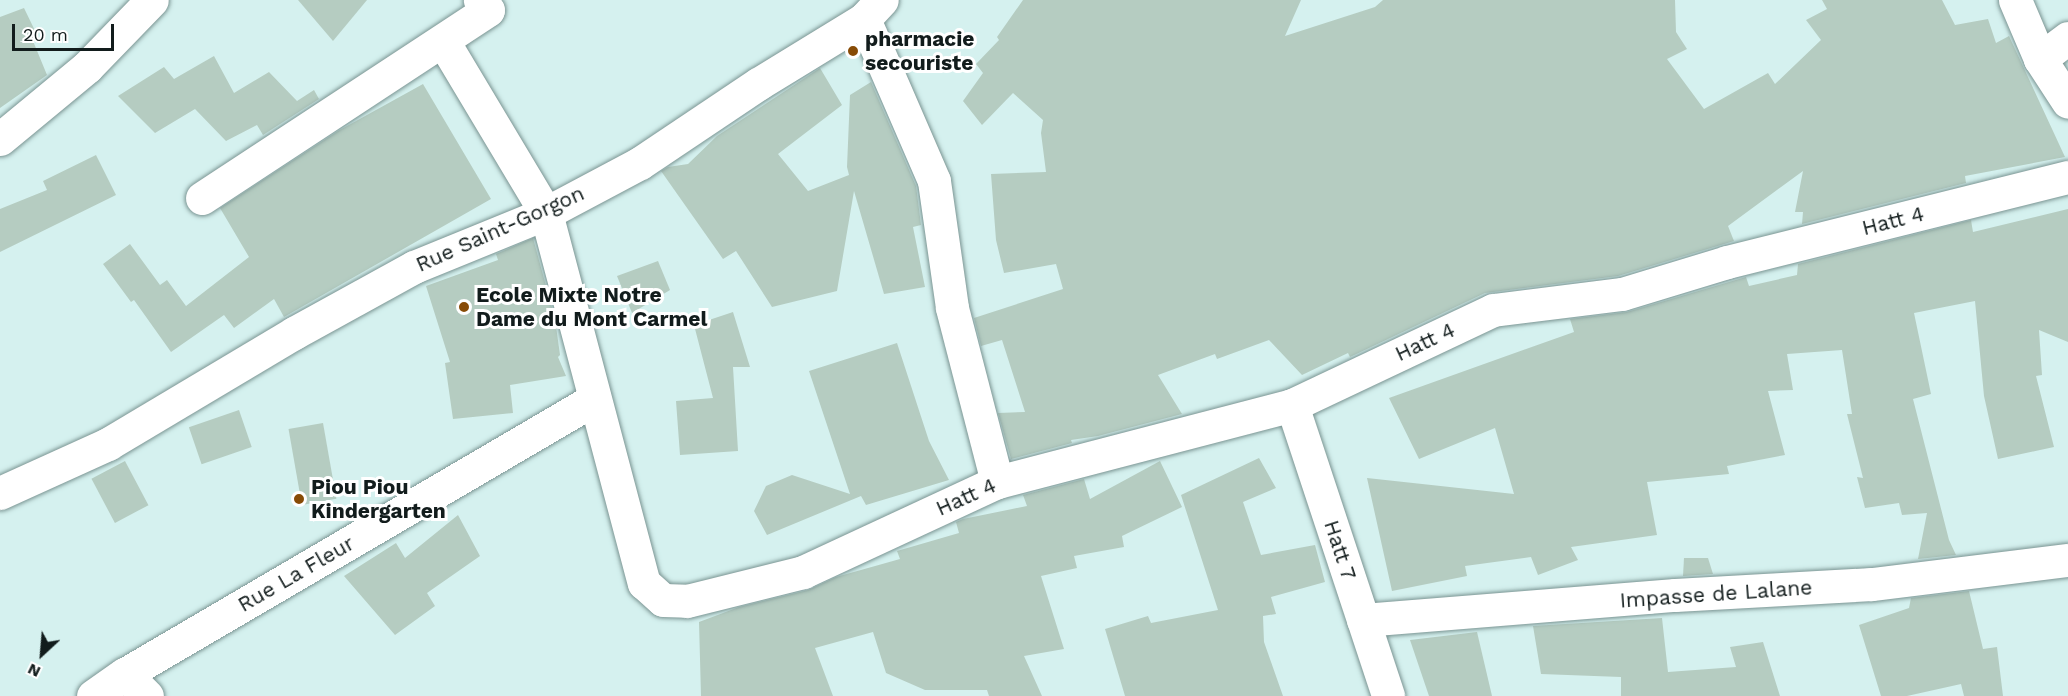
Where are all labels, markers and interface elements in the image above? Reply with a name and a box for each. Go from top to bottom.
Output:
scale bar [15,12,117,50]
text: 20 m [23,24,68,45]
place label: pharmacie secouriste [865,26,974,76]
marker: pharmacie secouriste [846,44,860,58]
street label: Rue Saint-Gorgon [412,181,588,277]
street label: Hatt 4 [1859,201,1927,241]
place label: Ecole Mixte Notre Dame du Mont Carmel [476,282,707,332]
marker: Ecole Mixte Notre Dame du Mont Carmel [457,300,471,314]
street label: Hatt 4 [1391,317,1459,367]
street label: Hatt 4 [932,473,1000,521]
place label: Piou Piou Kindergarten [311,474,446,524]
marker: Piou Piou Kindergarten [292,492,306,506]
street label: Hatt 7 [1318,517,1362,583]
street label: Rue La Fleur [233,530,359,618]
street label: Impasse de Lalane [1619,575,1813,613]
north arrow [12,624,72,684]
text: N [24,659,43,682]

